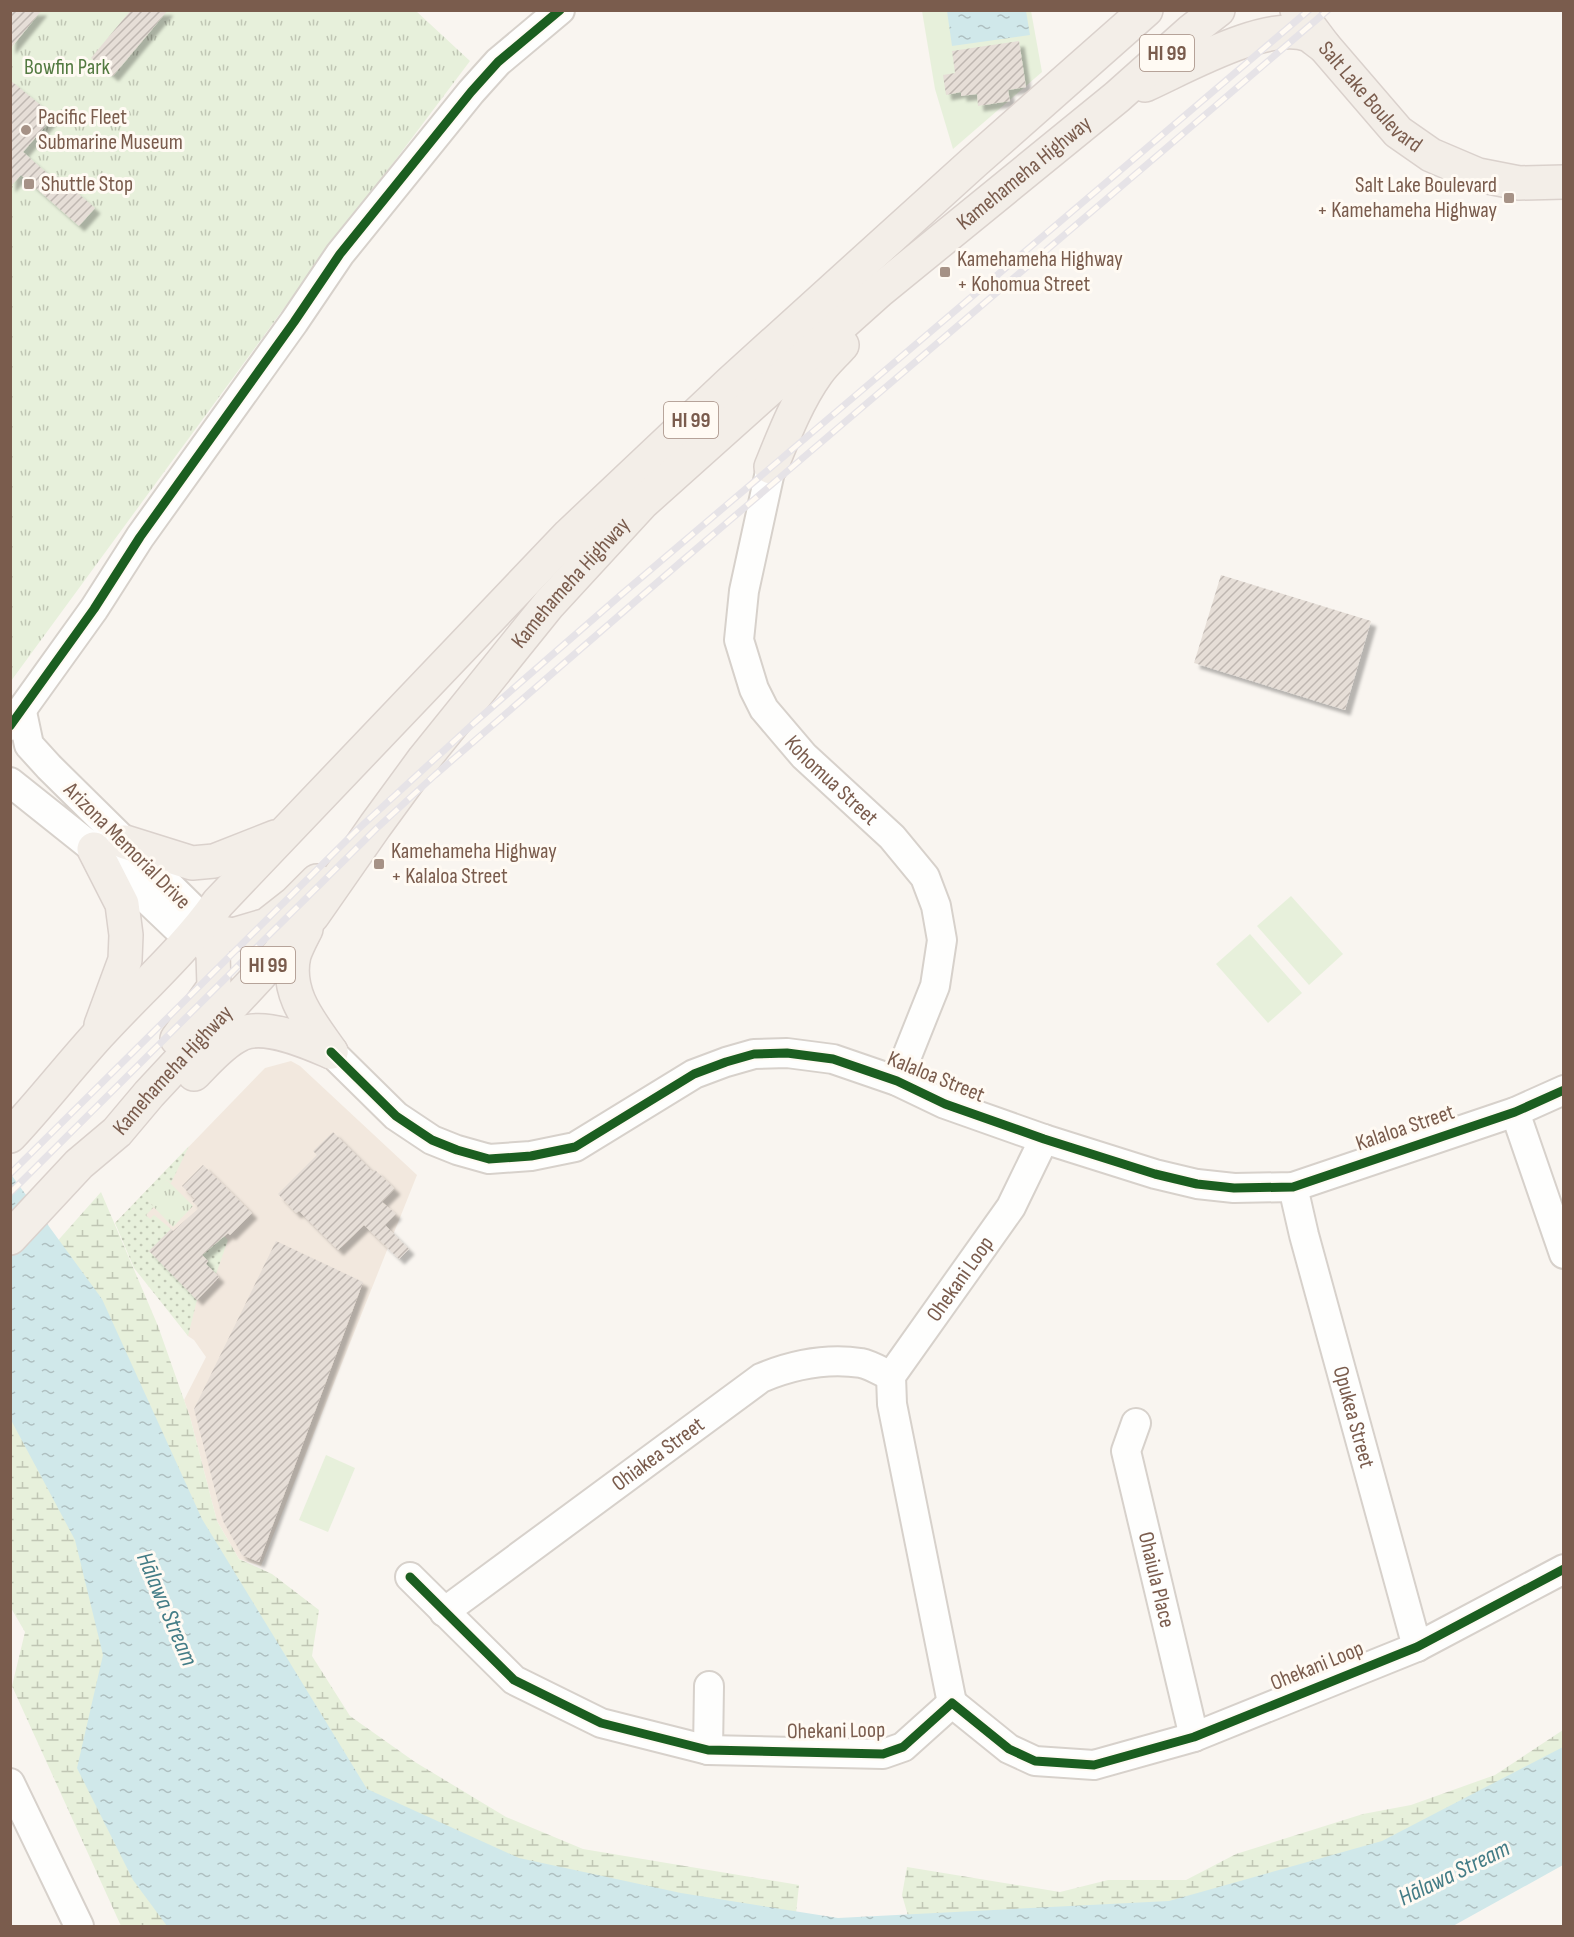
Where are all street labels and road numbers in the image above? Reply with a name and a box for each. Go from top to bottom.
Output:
road number: HI 99 [1140,35,1194,71]
street label: Salt Lake Boulevard [1312,36,1428,158]
street label: Kamehameha Highway [951,110,1097,236]
road number: HI 99 [664,402,718,438]
street label: Kamehameha Highway [505,511,636,654]
street label: Kohomua Street [779,730,884,831]
street label: Arizona Memorial Drive [57,776,196,915]
road number: HI 99 [241,947,295,983]
street label: Kamehameha Highway [107,999,239,1141]
street label: Kalaloa Street [883,1045,989,1109]
street label: Kalaloa Street [1352,1098,1458,1157]
street label: Ohekani Loop [920,1231,999,1327]
street label: Opukea Street [1327,1363,1381,1471]
street label: Ohiakea Street [606,1411,710,1497]
street label: Ohaiula Place [1132,1529,1181,1630]
street label: Ohekani Loop [1266,1635,1368,1697]
street label: Ohekani Loop [787,1717,885,1745]

